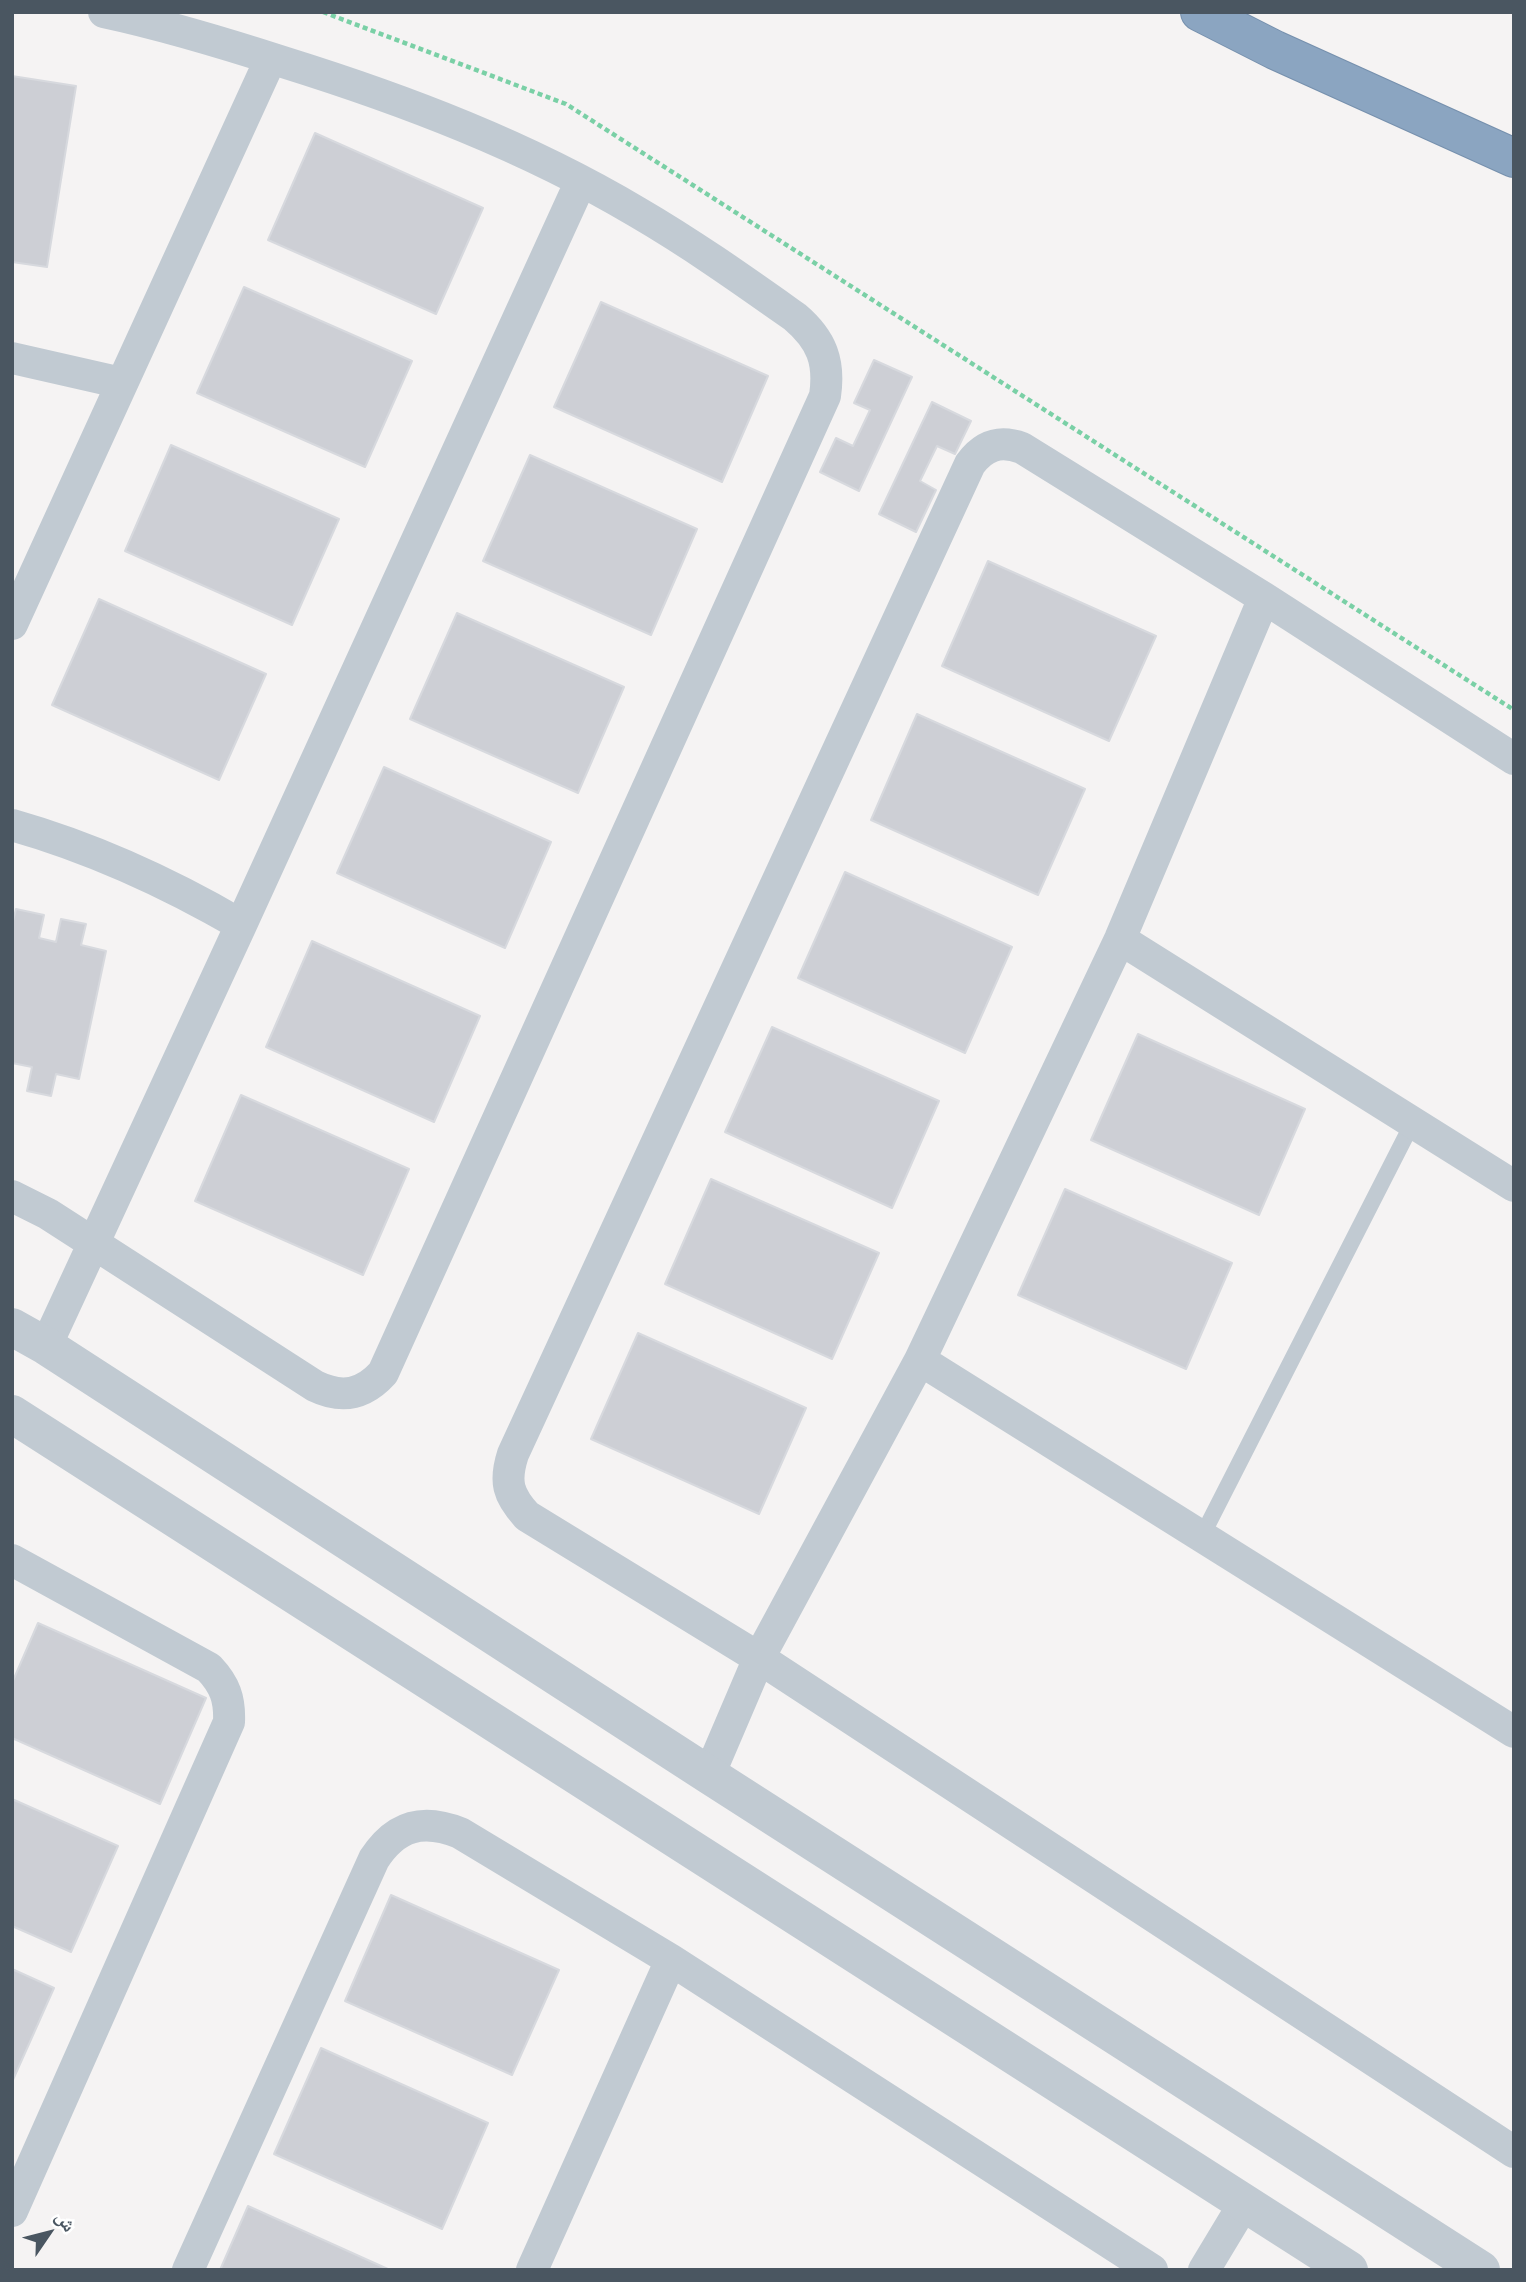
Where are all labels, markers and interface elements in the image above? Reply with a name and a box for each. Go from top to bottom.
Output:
north arrow [14,2198,84,2268]
text: ش [51,2206,82,2236]

